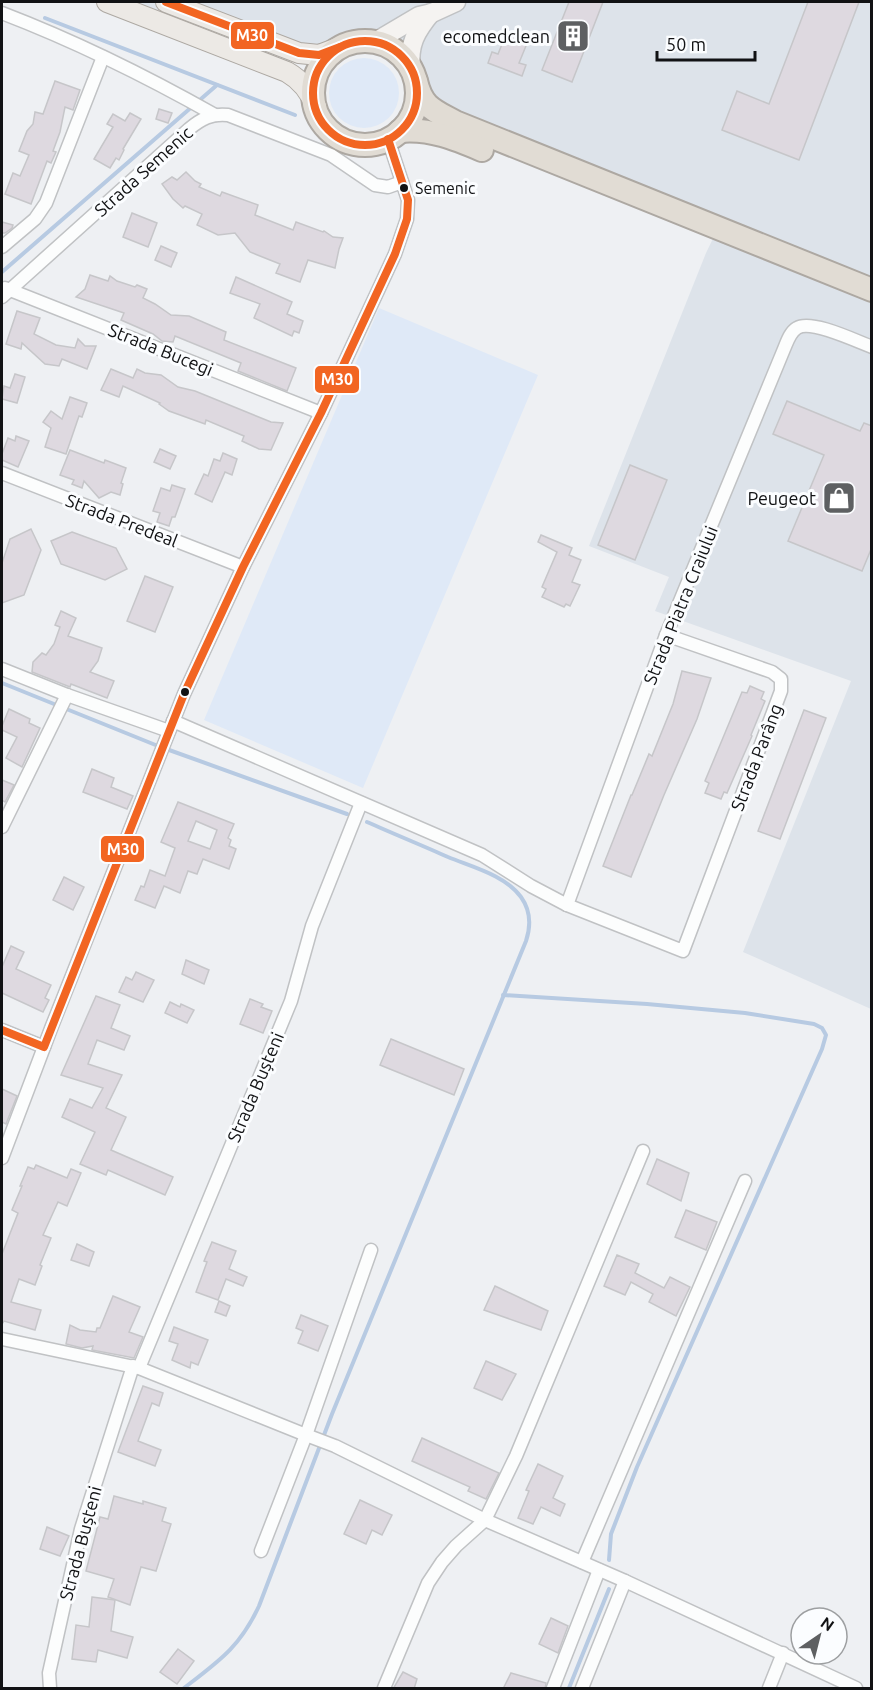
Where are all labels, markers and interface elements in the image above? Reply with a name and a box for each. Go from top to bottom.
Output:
building icon: ecomedclean [555,18,591,54]
line badge: M30 [230,21,275,50]
scale bar [657,24,754,62]
text: M30 [236,26,268,44]
place label: ecomedclean [443,26,550,46]
text: 50 m [666,34,706,54]
street label: Strada Semenic [90,122,196,220]
place label: Semenic [415,179,476,197]
marker: Semenic [398,182,410,194]
street label: Strada Bucegi [106,319,216,379]
line badge: M30 [314,365,360,394]
text: M30 [321,370,353,388]
shop icon: Peugeot [821,480,857,516]
place label: Peugeot [747,488,816,508]
street label: Strada Predeal [63,489,181,551]
street label: Strada Piatra Craiului [639,523,721,687]
unlabelled marker [179,686,191,698]
street label: Strada Parâng [726,701,786,813]
line badge: M30 [100,835,145,863]
text: M30 [107,840,139,858]
street label: Strada Bușteni [223,1029,287,1145]
street label: Strada Bușteni [55,1484,105,1602]
north arrow [789,1606,849,1666]
text: N [818,1613,838,1635]

